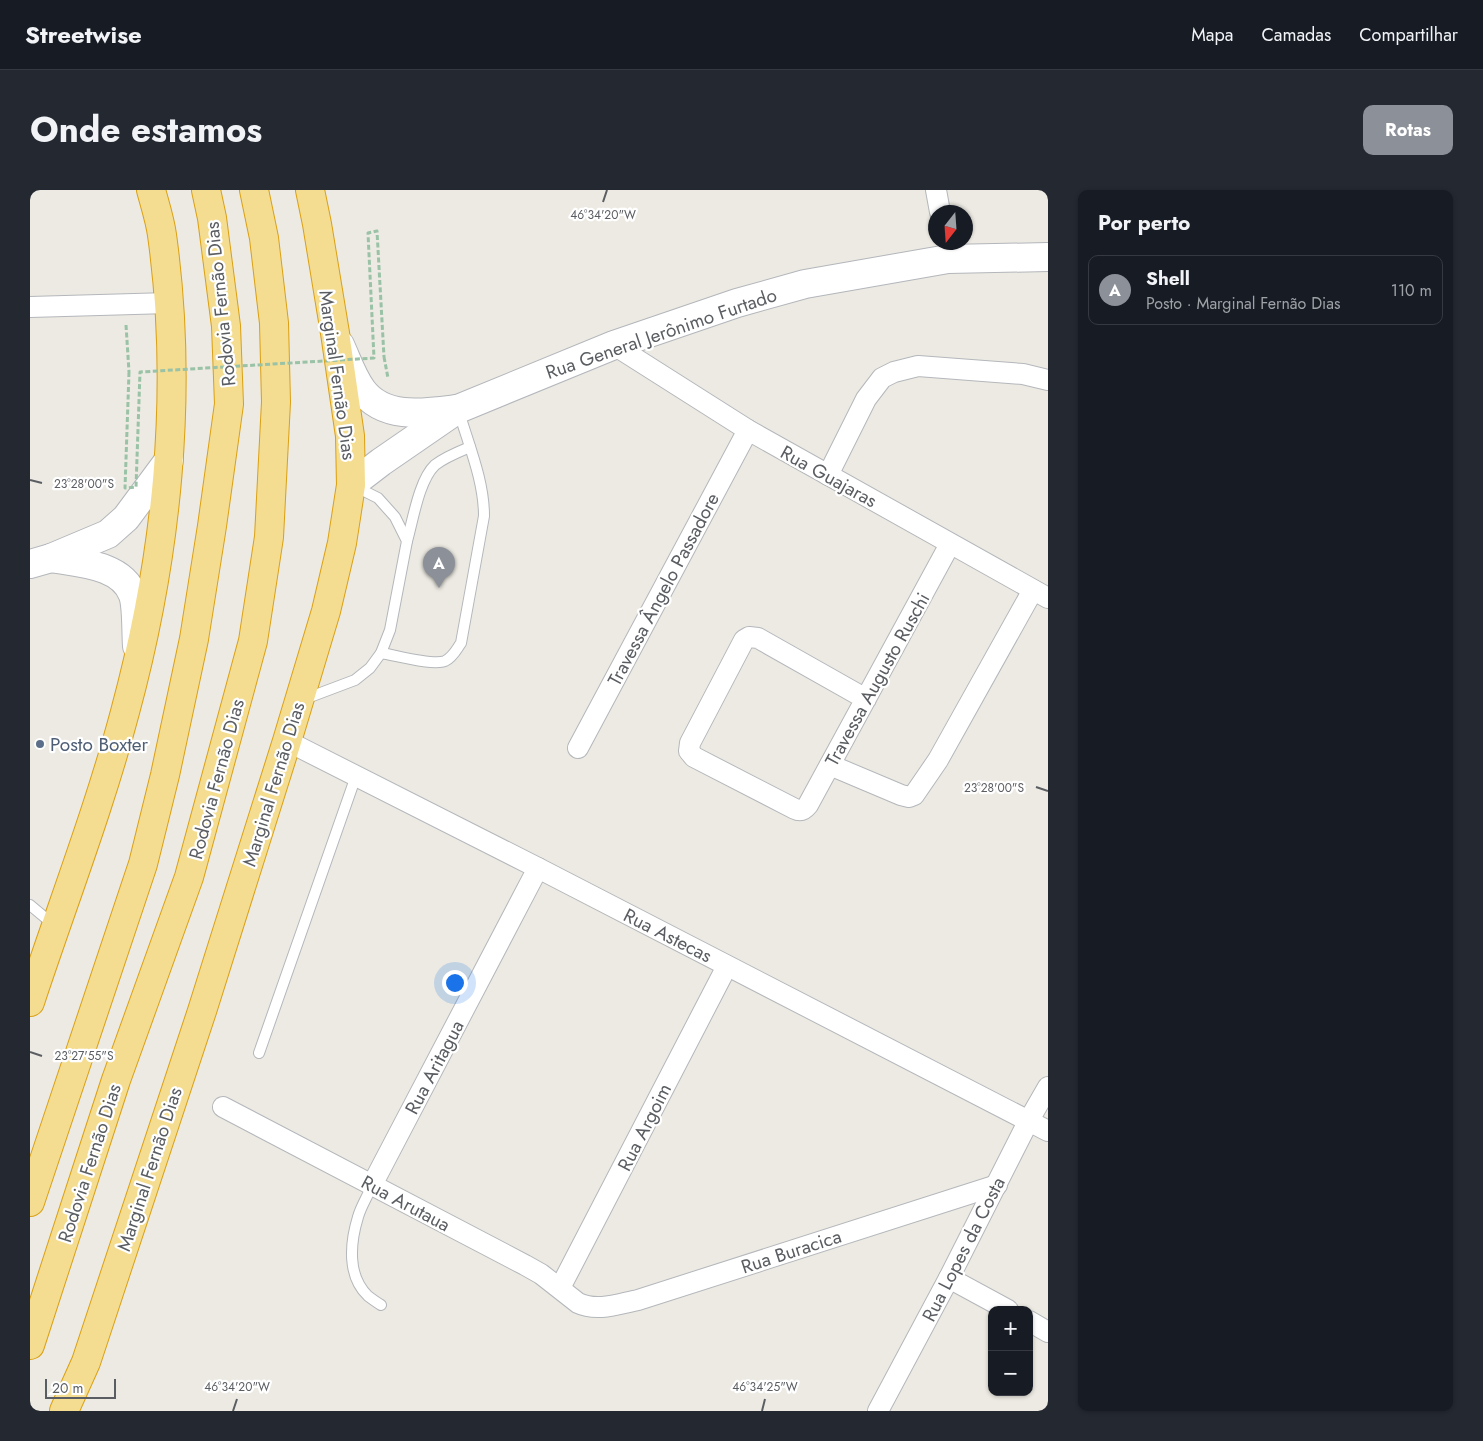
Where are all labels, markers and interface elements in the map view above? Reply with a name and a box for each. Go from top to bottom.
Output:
text: Streetwise [25,17,142,52]
text: Mapa [1191,22,1233,48]
text: Camadas [1261,22,1331,48]
text: Compartilhar [1359,22,1458,48]
text: Onde estamos [30,105,262,155]
button: Rotas [1363,105,1453,155]
north arrow [928,205,973,250]
text: 46°34'20"W [570,206,636,224]
text: Por perto [1098,208,1190,238]
street label: Rodovia Fernão Dias [198,220,243,388]
text: Shell [1146,265,1190,292]
text: A [1109,279,1121,302]
text: 110 m [1391,279,1432,302]
street label: Rua General Jerônimo Furtado [542,281,780,386]
street label: Marginal Fernão Dias [312,289,363,462]
text: Posto · Marginal Fernão Dias [1146,292,1340,315]
street label: Rua Guajaras [776,439,882,514]
text: 23°28'00"S [54,475,114,493]
street label: Travessa Ângelo Passadore [601,488,726,691]
pin: A [423,547,455,588]
street label: Travessa Augusto Ruschi [819,588,936,771]
street label: Rodovia Fernão Dias [182,696,251,862]
street label: Marginal Fernão Dias [236,698,311,870]
place label: Posto Boxter [50,731,149,758]
marker: Posto Boxter [34,738,46,750]
text: 23°28'00"S [964,779,1024,797]
street label: Rua Astecas [619,902,717,969]
your location [442,970,468,996]
street label: Rua Aritagua [398,1015,471,1119]
text: 23°27'55"S [55,1047,114,1065]
street label: Rua Argoim [611,1079,678,1176]
street label: Rodovia Fernão Dias [51,1080,128,1246]
street label: Marginal Fernão Dias [110,1083,189,1255]
street label: Rua Arutaua [356,1169,455,1238]
street label: Rua Lopes da Costa [915,1172,1012,1326]
street label: Rua Buracica [738,1223,845,1280]
map controls [988,1306,1033,1396]
button: + [988,1306,1033,1351]
button: − [988,1351,1033,1396]
scale bar [45,1376,116,1399]
text: 20 m [52,1378,84,1398]
text: 46°34'20"W [204,1378,270,1396]
text: 46°34'25"W [732,1378,798,1396]

